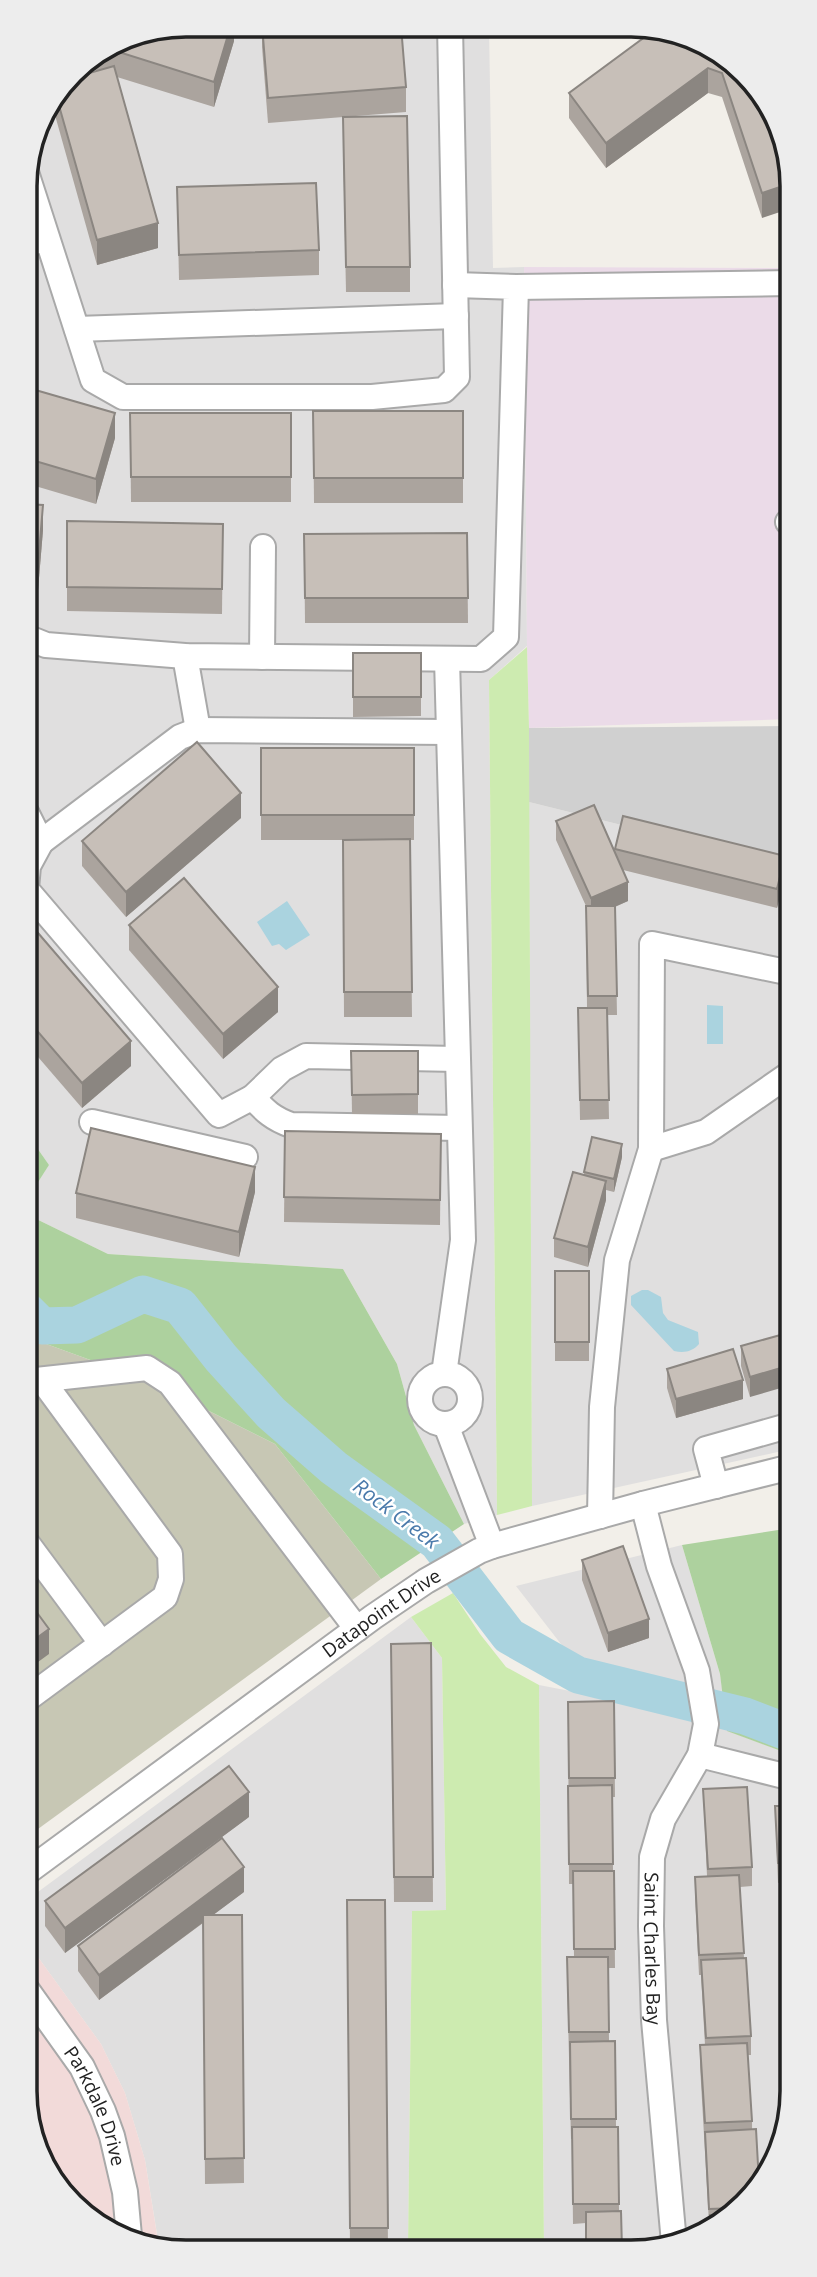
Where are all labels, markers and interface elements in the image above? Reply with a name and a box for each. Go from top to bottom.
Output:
water label: Rock Creek [348,1472,446,1555]
street label: Datapoint Drive [317,1562,445,1663]
street label: Saint Charles Bay [638,1872,667,2027]
street label: Parkdale Drive [58,2041,132,2169]

